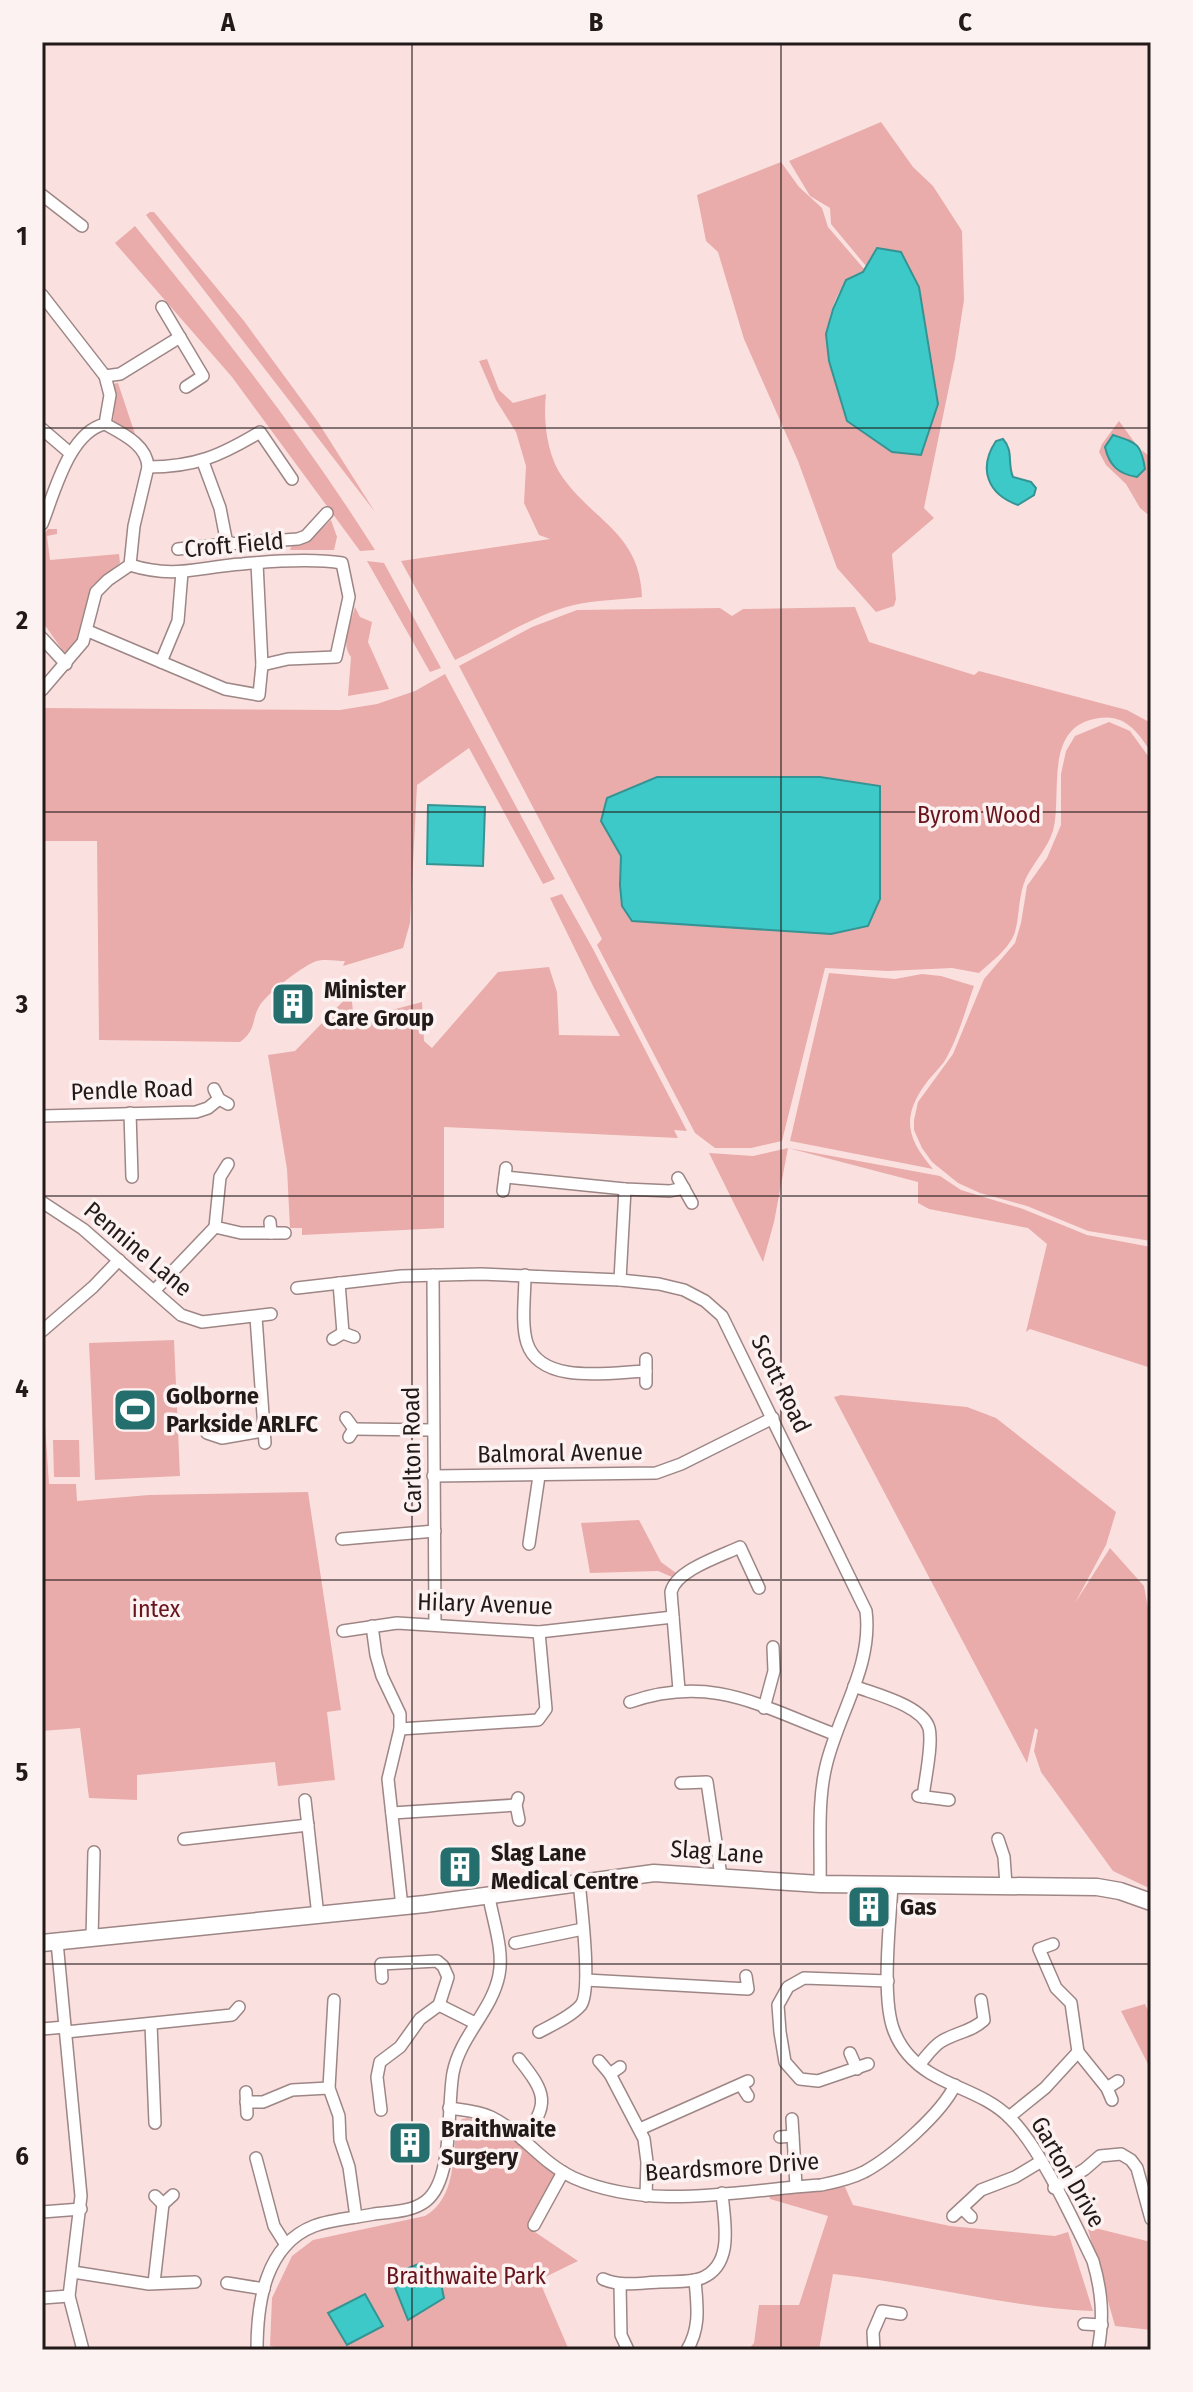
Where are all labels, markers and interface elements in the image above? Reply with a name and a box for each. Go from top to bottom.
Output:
text: A [220,7,236,38]
text: B [589,7,604,38]
text: C [958,7,972,38]
text: 1 [17,221,28,252]
street label: Croft Field [183,527,285,563]
text: 2 [15,605,28,636]
park label: Byrom Wood [917,801,1041,829]
place label: Minister Care Group [324,976,434,1032]
building icon: Minister Care Group [269,980,317,1028]
text: 3 [15,989,28,1020]
street label: Pendle Road [70,1074,194,1106]
street label: Pennine Lane [78,1196,198,1302]
street label: Scott Road [745,1330,817,1438]
text: 4 [15,1373,29,1404]
place label: Golborne Parkside ARLFC [166,1382,319,1438]
sports icon: Golborne Parkside ARLFC [111,1386,159,1434]
street label: Carlton Road [397,1386,427,1514]
street label: Balmoral Avenue [477,1438,643,1468]
street label: Hilary Avenue [417,1588,553,1620]
park label: intex [132,1595,181,1623]
text: 5 [16,1757,29,1788]
street label: Slag Lane [669,1835,765,1869]
place label: Slag Lane Medical Centre [491,1839,639,1895]
building icon: Slag Lane Medical Centre [436,1843,484,1891]
building icon: Gas [845,1883,893,1931]
place label: Gas [900,1893,937,1921]
street label: Garton Drive [1025,2112,1111,2232]
place label: Braithwaite Surgery [441,2115,556,2171]
building icon: Braithwaite Surgery [386,2119,434,2167]
text: 6 [15,2141,29,2172]
street label: Beardsmore Drive [644,2147,820,2187]
park label: Braithwaite Park [386,2262,547,2290]

